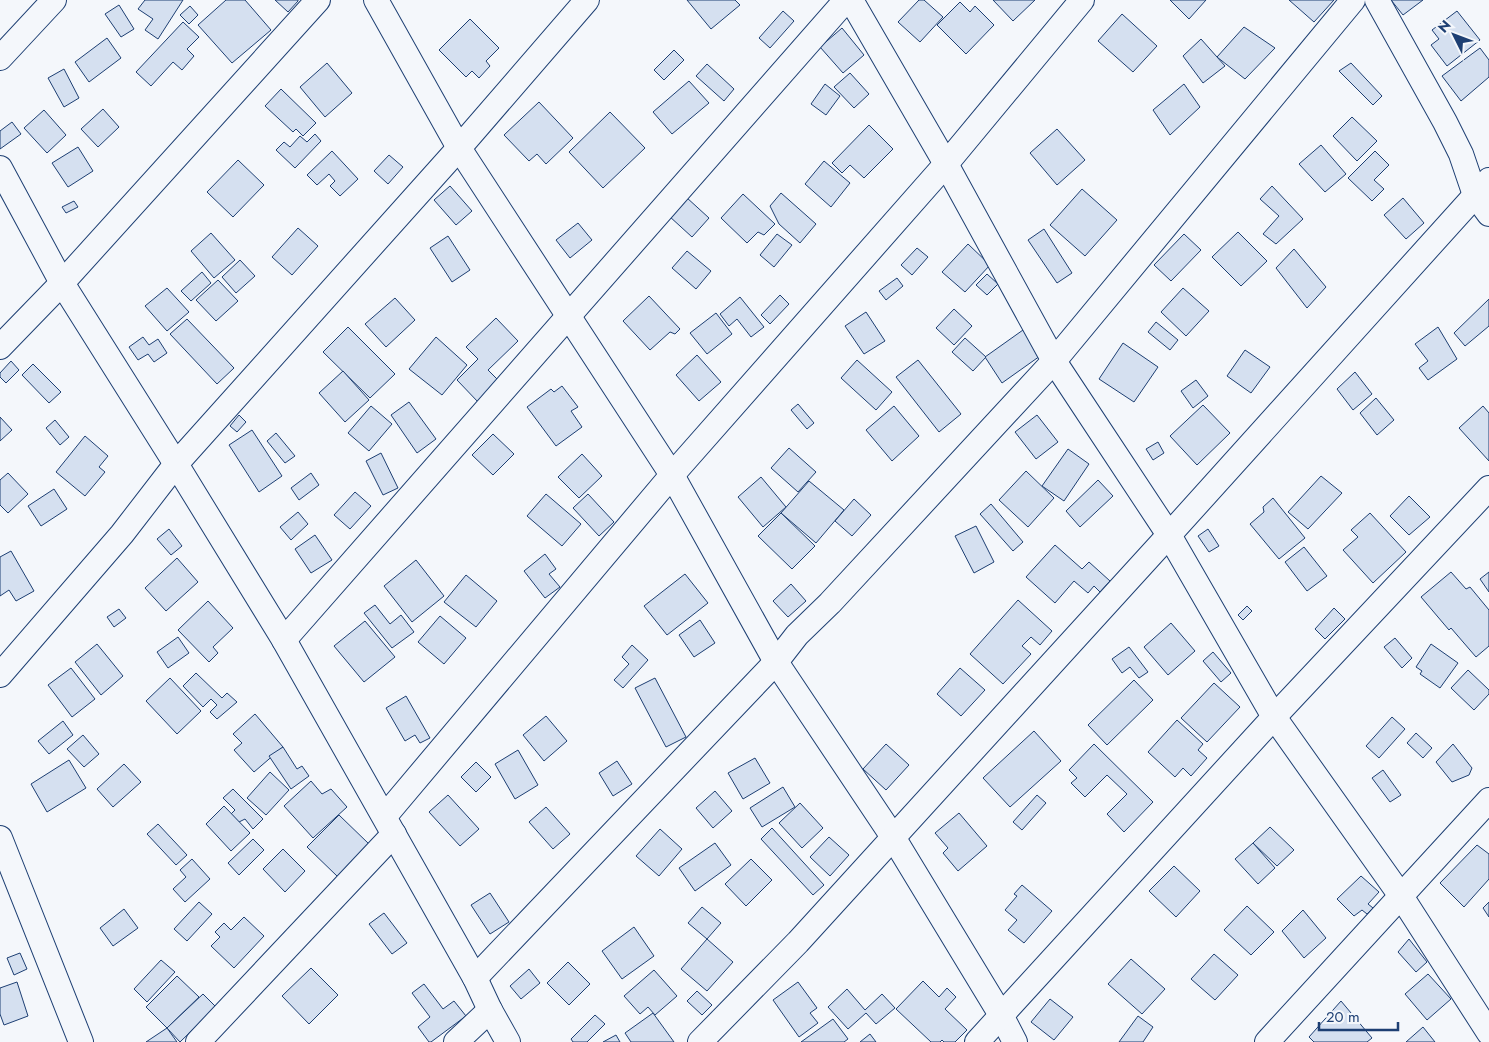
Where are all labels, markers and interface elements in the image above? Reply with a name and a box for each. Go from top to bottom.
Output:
north arrow [1429,10,1479,60]
text: N [1433,15,1455,37]
scale bar [1319,1000,1398,1032]
text: 20 m [1326,1006,1360,1028]

